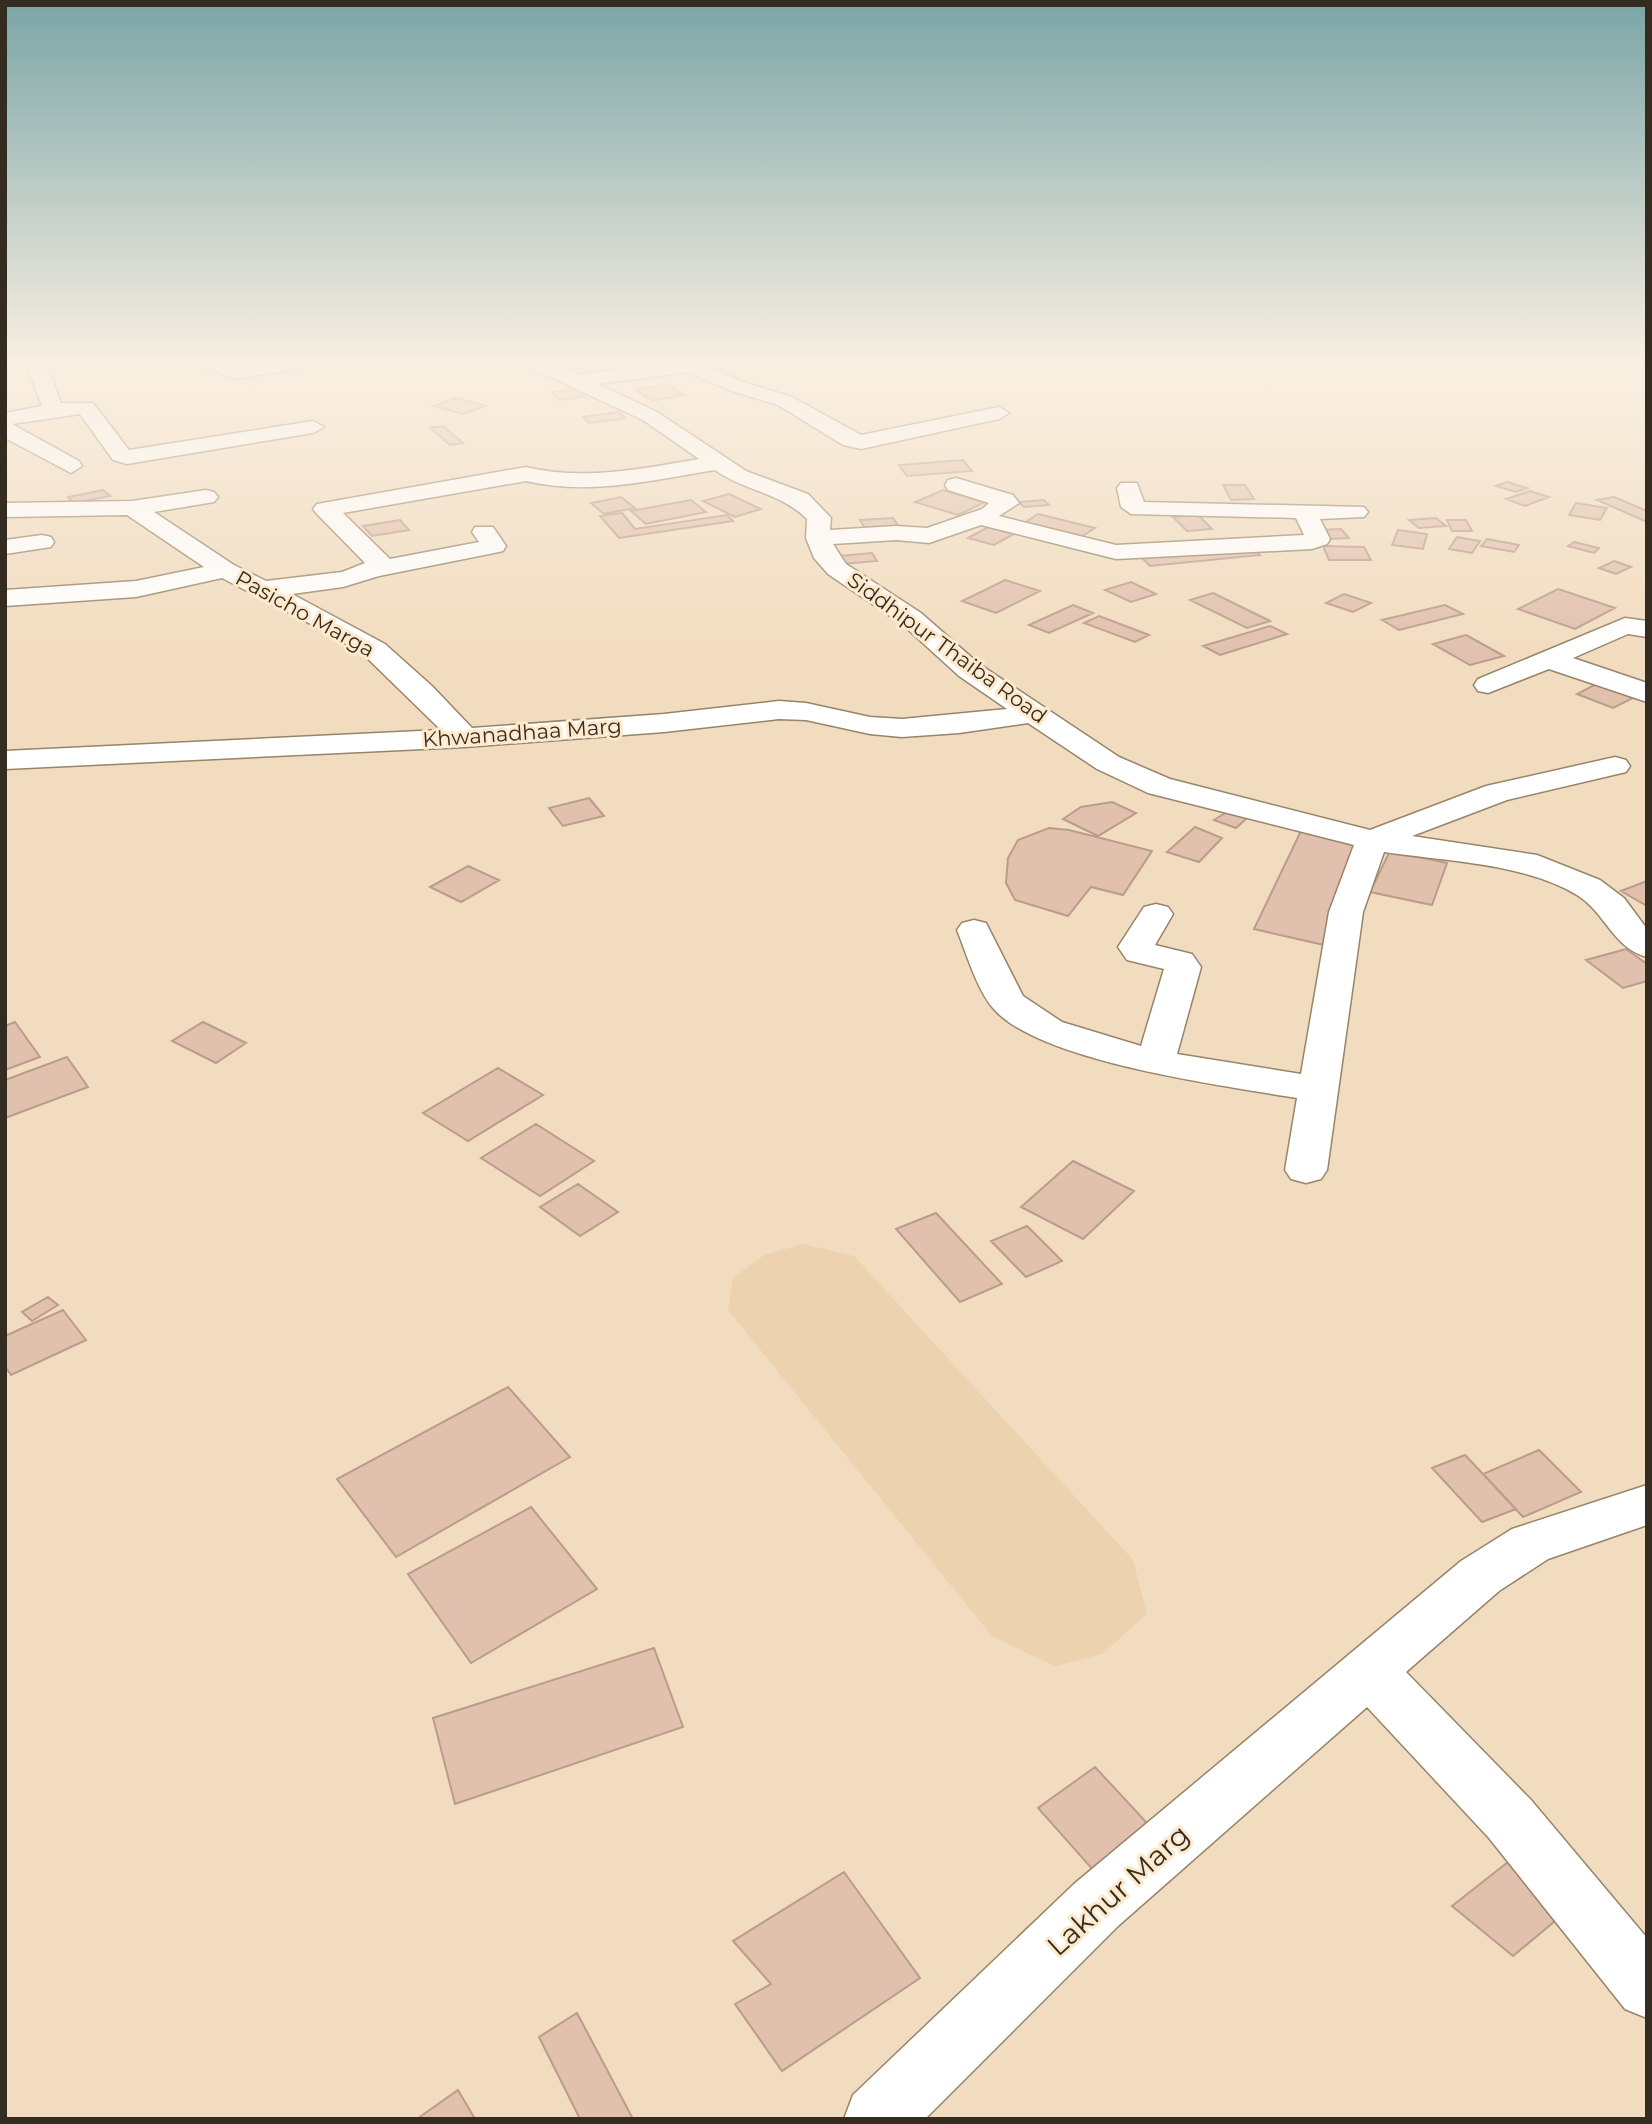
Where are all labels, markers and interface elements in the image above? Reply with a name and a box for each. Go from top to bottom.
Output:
street label: Pasicho Marga [231,565,379,662]
street label: Siddhipur Thaiba Road [843,567,1052,728]
street label: Khwanadhaa Marg [422,713,622,752]
street label: Lakhur Marg [1040,1817,1196,1963]

